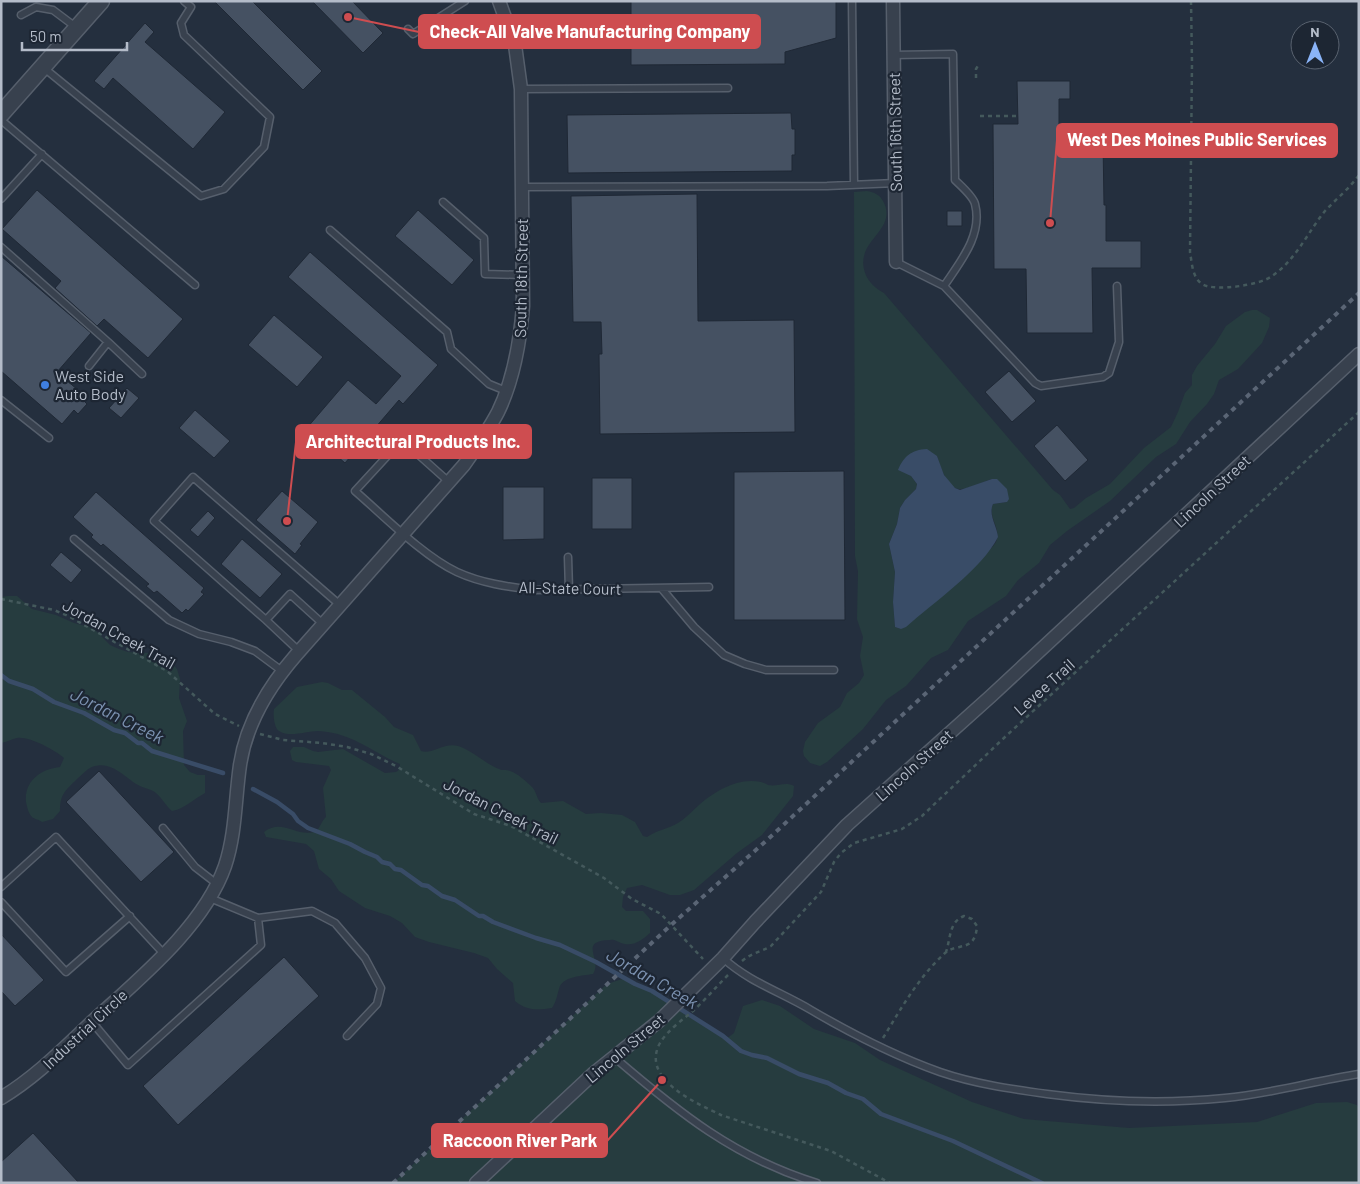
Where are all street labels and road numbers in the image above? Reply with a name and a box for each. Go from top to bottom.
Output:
street label: South 16th Street [884,72,905,192]
street label: South 18th Street [510,218,531,338]
street label: Lincoln Street [1169,450,1254,531]
street label: All-State Court [518,577,622,598]
street label: Jordan Creek Trail [59,595,179,672]
street label: Levee Trail [1009,654,1078,719]
street label: Lincoln Street [871,725,956,804]
street label: Jordan Creek Trail [441,773,562,848]
street label: Industrial Circle [39,985,131,1073]
street label: Lincoln Street [581,1009,668,1086]

